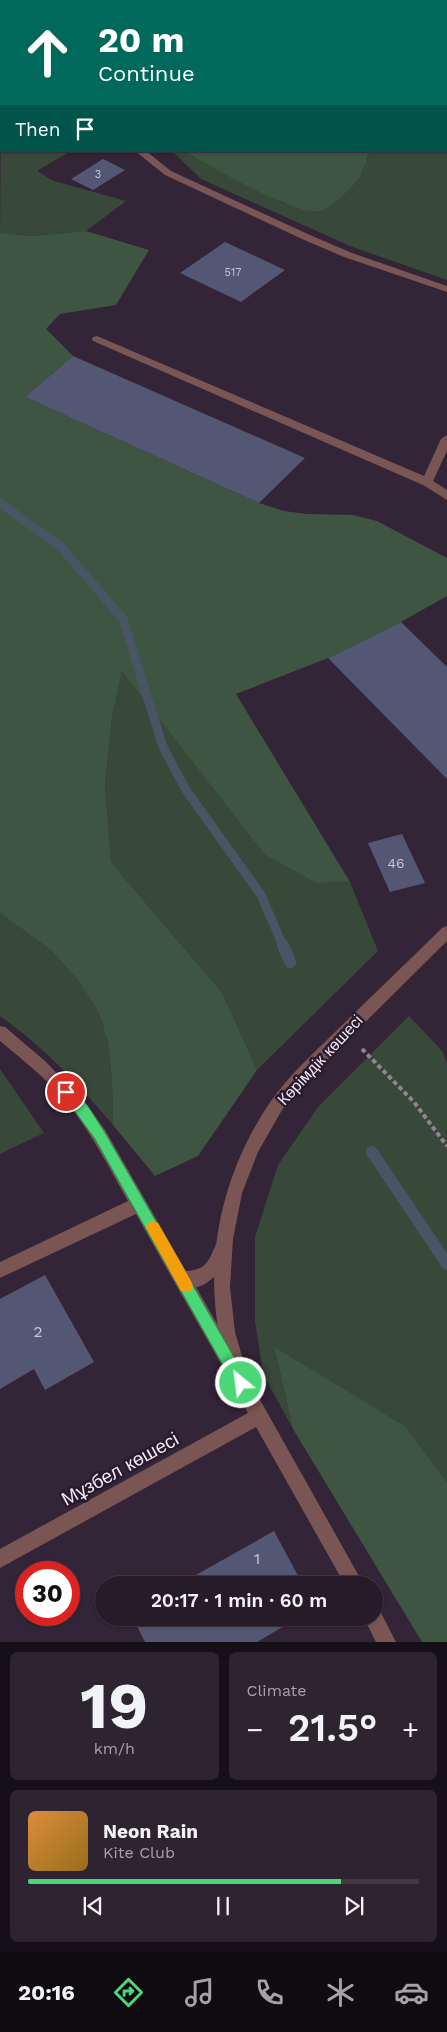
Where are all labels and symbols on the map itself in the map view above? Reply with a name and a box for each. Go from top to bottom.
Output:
house number: 3 [95,168,101,181]
house number: 517 [225,266,241,279]
house number: 46 [387,855,405,871]
street label: Көрімдік көшесі [273,1011,367,1109]
pin [45,1071,87,1113]
house number: 2 [33,1322,43,1341]
position arrow [214,1356,266,1408]
street label: Мұзбел көшесі [57,1427,183,1511]
house number: 1 [254,1549,260,1568]
speed limit sign: 30 [15,1561,80,1626]

